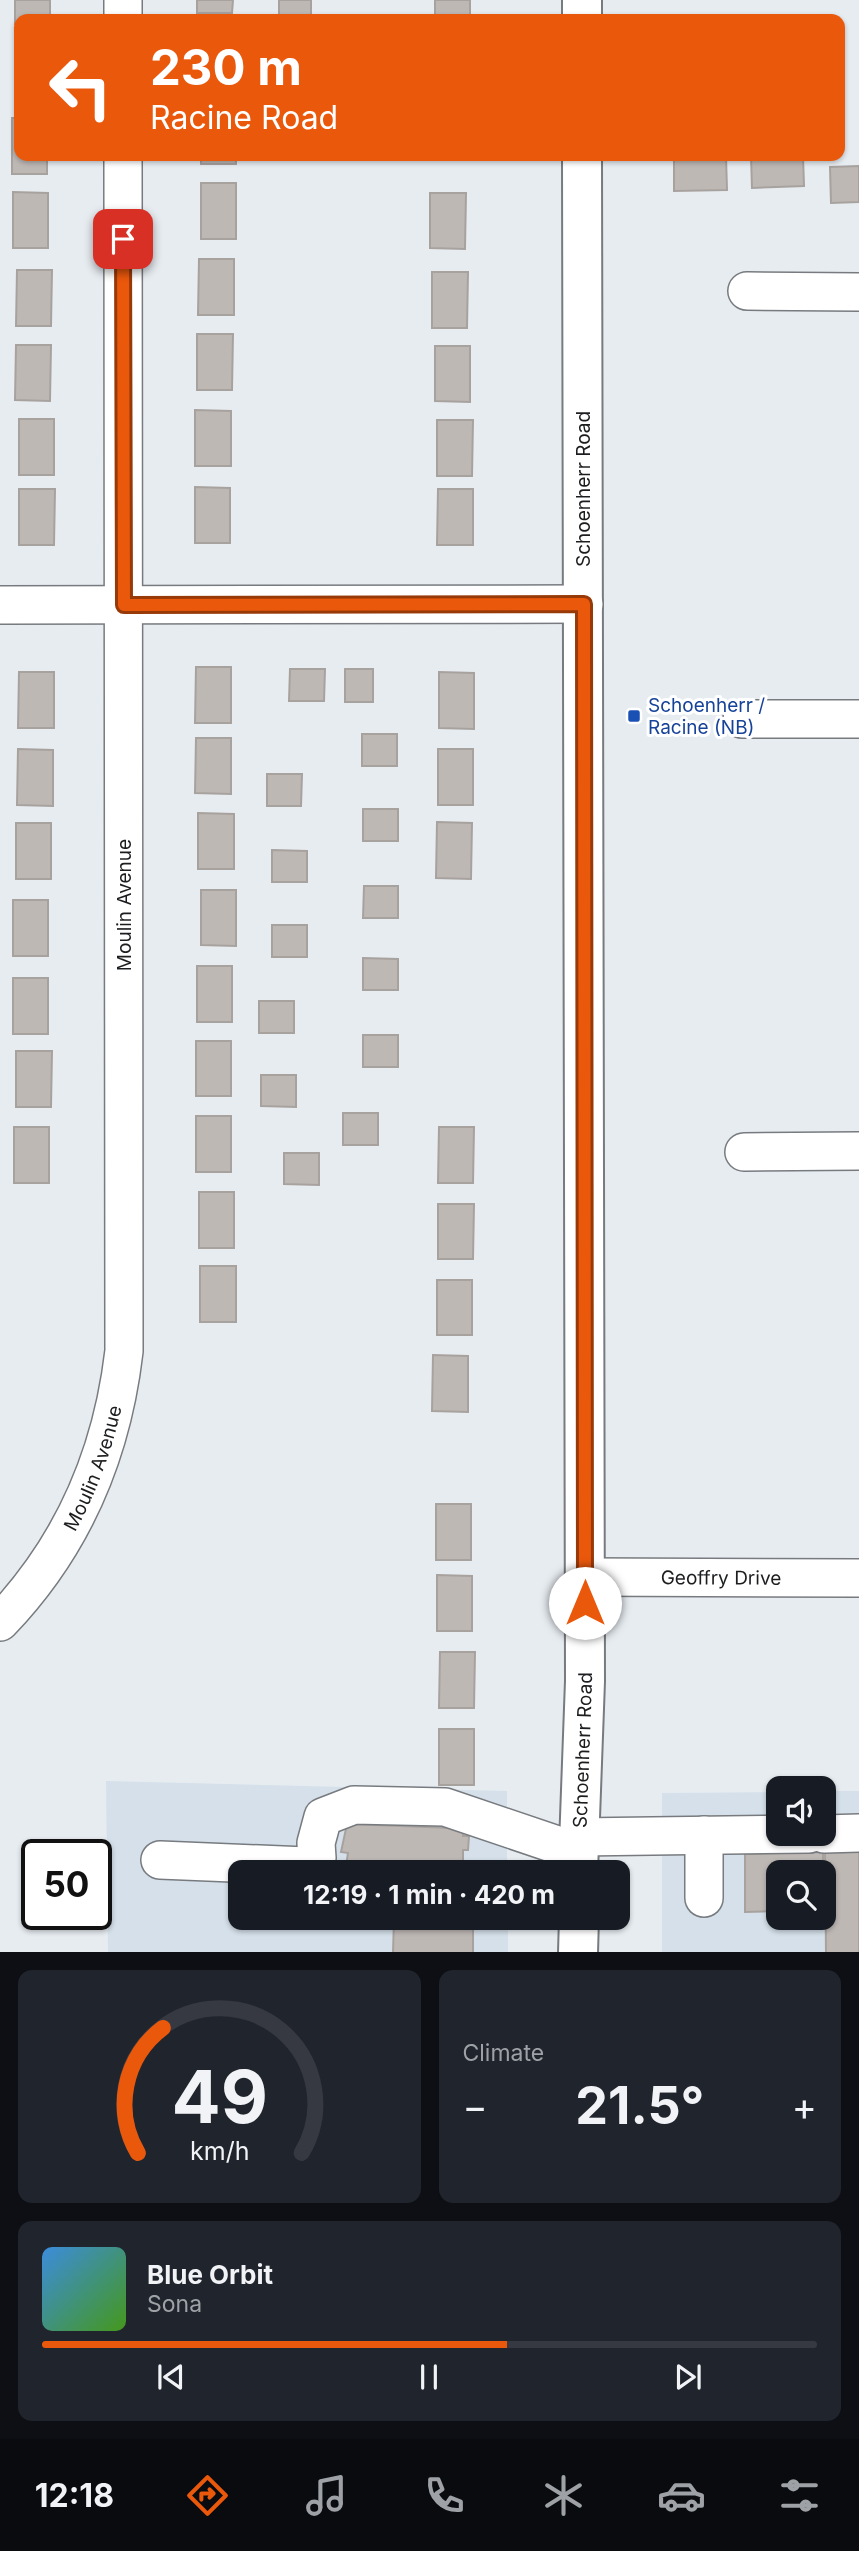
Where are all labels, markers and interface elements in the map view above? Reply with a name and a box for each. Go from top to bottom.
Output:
text: 230 m [150,38,302,97]
icon: left [35,42,126,133]
text: Racine Road [150,98,338,137]
pin [93,209,153,269]
icon: arrive [104,220,142,258]
street label: Schoenherr Road [572,411,595,567]
place label: Schoenherr / Racine (NB) [648,694,765,739]
marker: Schoenherr / Racine (NB) [626,708,642,724]
street label: Moulin Avenue [113,839,136,971]
street label: Moulin Avenue [59,1403,126,1535]
position arrow [548,1566,622,1640]
street label: Geoffry Drive [661,1566,781,1589]
street label: Schoenherr Road [568,1672,597,1829]
map controls [766,1776,836,1930]
button: sound [766,1776,836,1846]
speed limit sign: 50 [21,1839,112,1930]
button: search [766,1860,836,1930]
text: 12:19 · 1 min · 420 m [303,1879,555,1910]
text: Climate [463,2039,544,2067]
text: 49 [171,2052,268,2141]
text: 21.5° [575,2074,704,2137]
text: − [463,2083,488,2129]
text: + [792,2083,817,2129]
text: km/h [190,2135,249,2165]
text: Blue Orbit [147,2259,273,2290]
text: Sona [147,2290,202,2318]
icon: previous [152,2358,190,2396]
icon: pause [410,2358,448,2396]
icon: next [669,2358,707,2396]
icon: directions [183,2471,232,2520]
icon: music [302,2471,351,2520]
icon: phone [420,2471,469,2520]
icon: climate [539,2471,588,2520]
icon: car [657,2471,706,2520]
icon: filters [775,2471,824,2520]
text: 12:18 [35,2476,114,2515]

